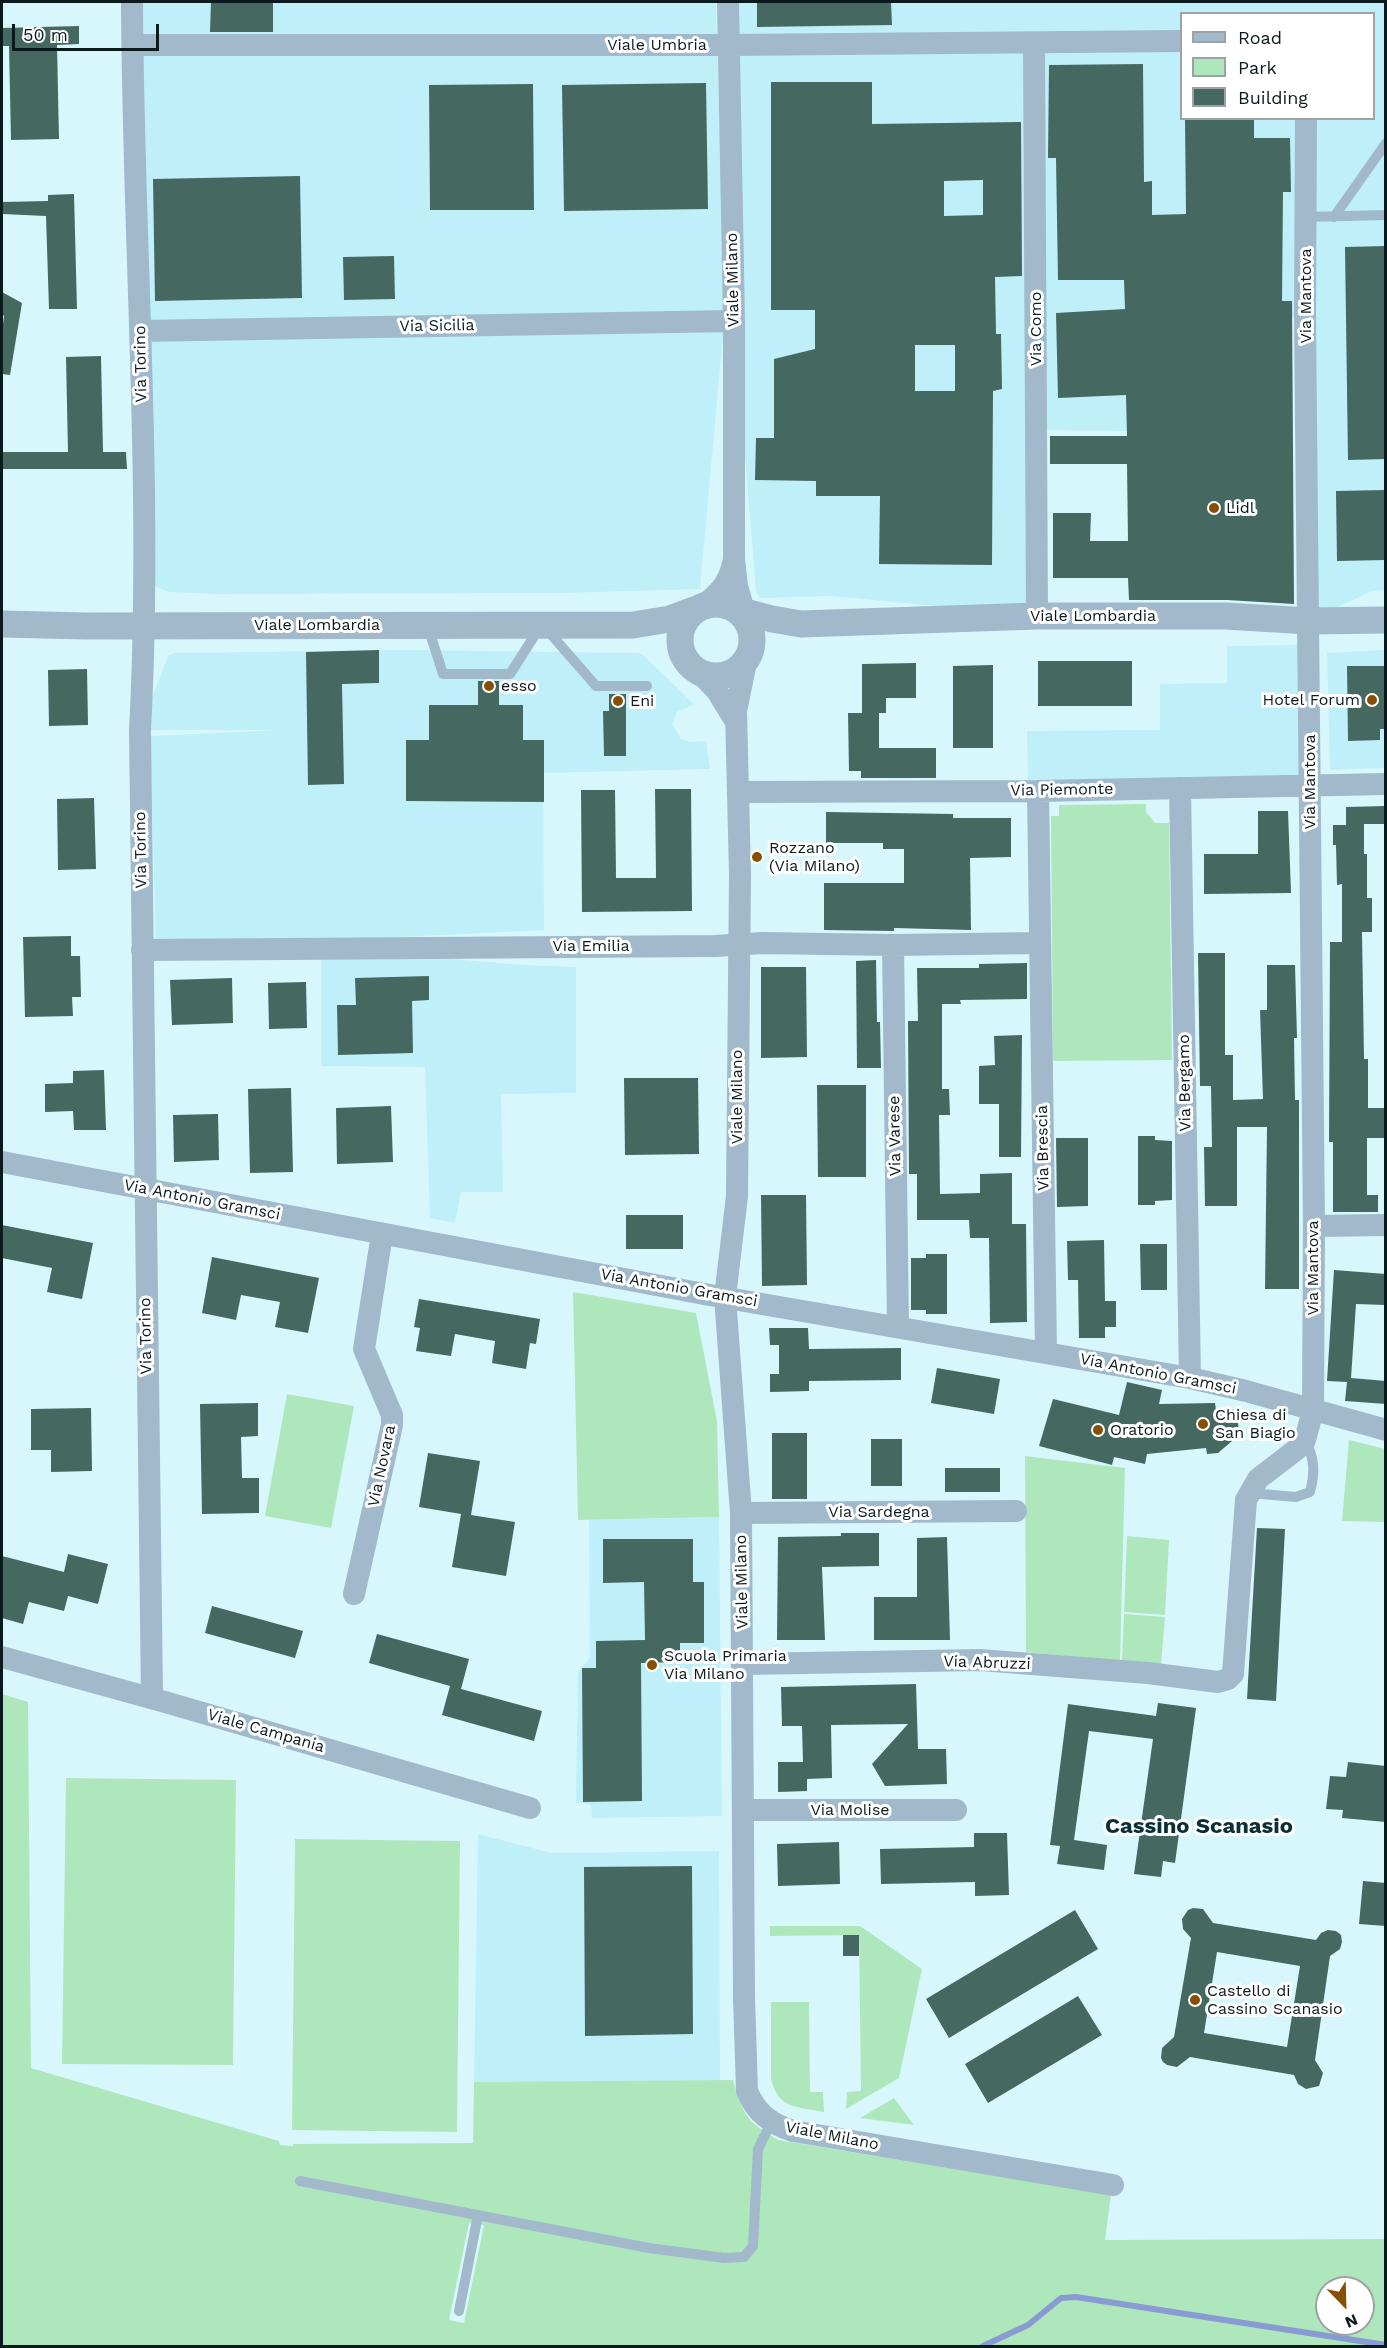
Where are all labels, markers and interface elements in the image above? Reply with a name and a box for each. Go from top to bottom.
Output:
scale bar [15,12,162,50]
legend [1180,12,1375,120]
text: 50 m [23,24,68,45]
text: Road [1238,27,1282,48]
street label: Viale Umbria [607,35,707,55]
text: Park [1238,57,1277,78]
text: Building [1238,87,1308,108]
street label: Viale Milano [723,233,743,327]
street label: Via Mantova [1296,248,1316,344]
street label: Via Como [1026,292,1046,366]
street label: Via Sicilia [399,316,475,336]
street label: Via Torino [131,325,151,403]
place label: Lidl [1226,498,1255,518]
marker: Lidl [1207,501,1221,515]
street label: Viale Lombardia [1030,606,1156,626]
street label: Viale Lombardia [254,615,380,635]
place label: esso [501,676,537,696]
marker: esso [482,679,496,693]
place label: Hotel Forum [1263,690,1360,710]
place label: Eni [630,691,654,711]
marker: Hotel Forum [1365,693,1379,707]
marker: Eni [611,694,625,708]
street label: Via Mantova [1300,734,1320,830]
street label: Via Piemonte [1010,780,1114,800]
street label: Via Torino [131,811,151,889]
place label: Rozzano (Via Milano) [769,838,860,876]
marker: Rozzano (Via Milano) [750,850,764,864]
street label: Via Emilia [552,936,630,956]
street label: Via Bergamo [1175,1034,1195,1132]
street label: Viale Milano [727,1050,747,1144]
street label: Via Varese [885,1095,905,1177]
street label: Via Brescia [1033,1105,1053,1191]
street label: Via Antonio Gramsci [122,1175,282,1225]
street label: Via Mantova [1303,1220,1323,1316]
street label: Via Antonio Gramsci [599,1265,759,1311]
street label: Via Torino [136,1297,156,1375]
street label: Via Antonio Gramsci [1078,1349,1238,1399]
place label: Chiesa di San Biagio [1215,1405,1296,1443]
marker: Chiesa di San Biagio [1196,1417,1210,1431]
place label: Oratorio [1110,1420,1174,1440]
street label: Via Novara [364,1423,400,1509]
marker: Oratorio [1091,1423,1105,1437]
street label: Via Sardegna [828,1502,930,1522]
street label: Viale Milano [732,1535,752,1629]
place label: Scuola Primaria Via Milano [664,1646,787,1684]
street label: Via Abruzzi [943,1652,1031,1674]
marker: Scuola Primaria Via Milano [645,1658,659,1672]
street label: Viale Campania [205,1705,327,1757]
street label: Via Molise [810,1800,890,1820]
district label: Cassino Scanasio [1105,1814,1293,1840]
place label: Castello di Cassino Scanasio [1207,1981,1343,2019]
marker: Castello di Cassino Scanasio [1188,1993,1202,2007]
street label: Viale Milano [784,2118,880,2154]
north arrow [1315,2276,1375,2336]
text: N [1342,2310,1361,2332]

